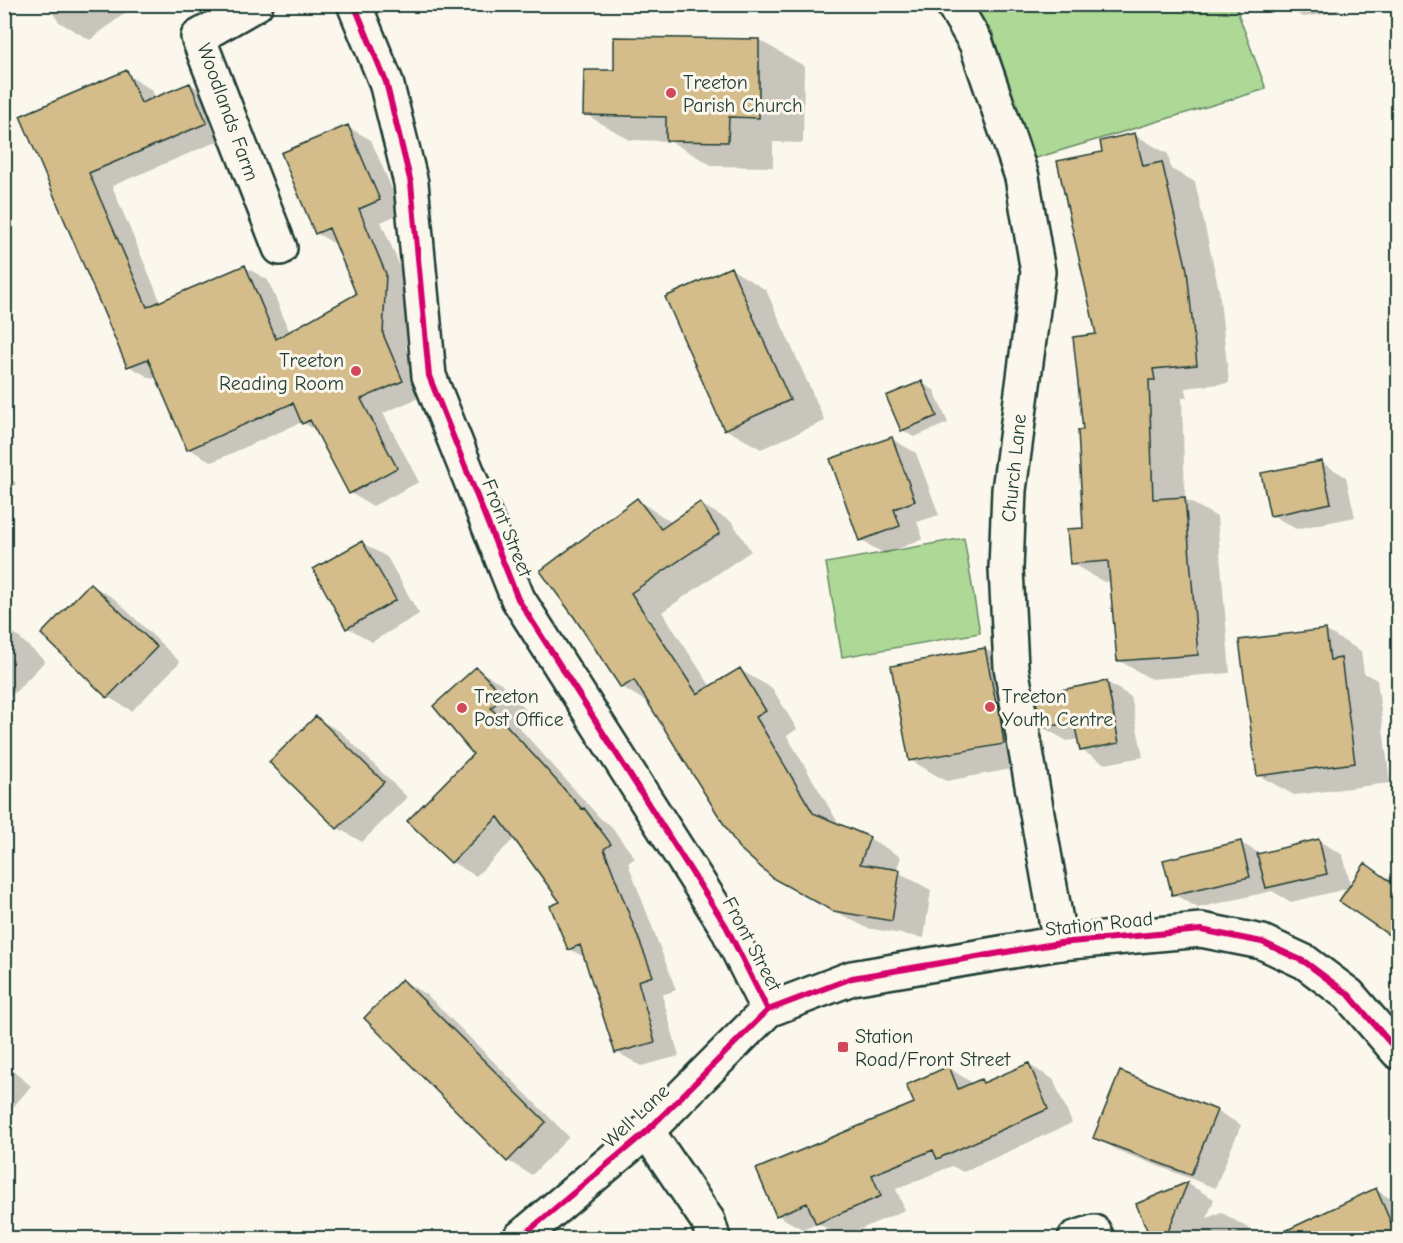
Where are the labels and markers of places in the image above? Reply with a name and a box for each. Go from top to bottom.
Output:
place label: Treeton Parish Church [683,71,803,117]
marker: Treeton Parish Church [664,86,678,100]
place label: Treeton Reading Room [219,349,344,395]
marker: Treeton Reading Room [349,364,363,378]
place label: Treeton Post Office [474,685,564,731]
place label: Treeton Youth Centre [1002,685,1113,731]
marker: Treeton Youth Centre [983,700,997,714]
marker: Treeton Post Office [455,701,469,715]
place label: Station Road/Front Street [855,1025,1011,1071]
marker: Station Road/Front Street [836,1040,850,1054]

